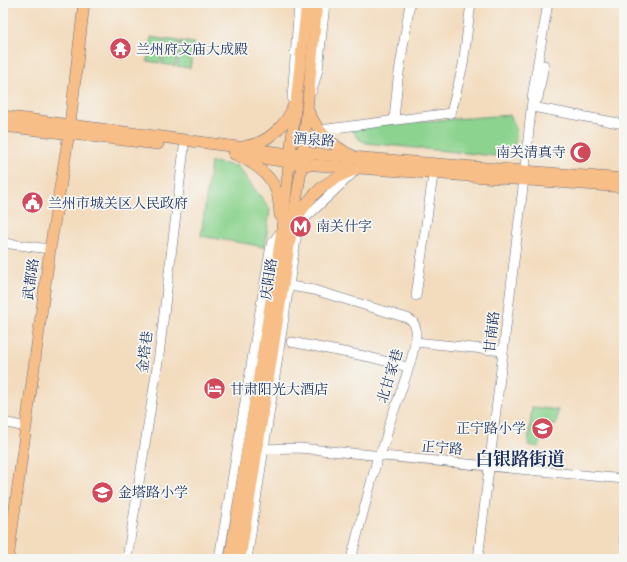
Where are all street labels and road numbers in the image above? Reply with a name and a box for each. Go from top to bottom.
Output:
street label: 酒泉路 [292,129,336,151]
street label: 武都路 [19,257,43,301]
street label: 庆阳路 [256,257,282,301]
street label: 甘南路 [480,310,504,354]
street label: 金塔巷 [133,330,157,374]
street label: 北甘家巷 [373,346,407,406]
street label: 正宁路 [420,437,464,459]

